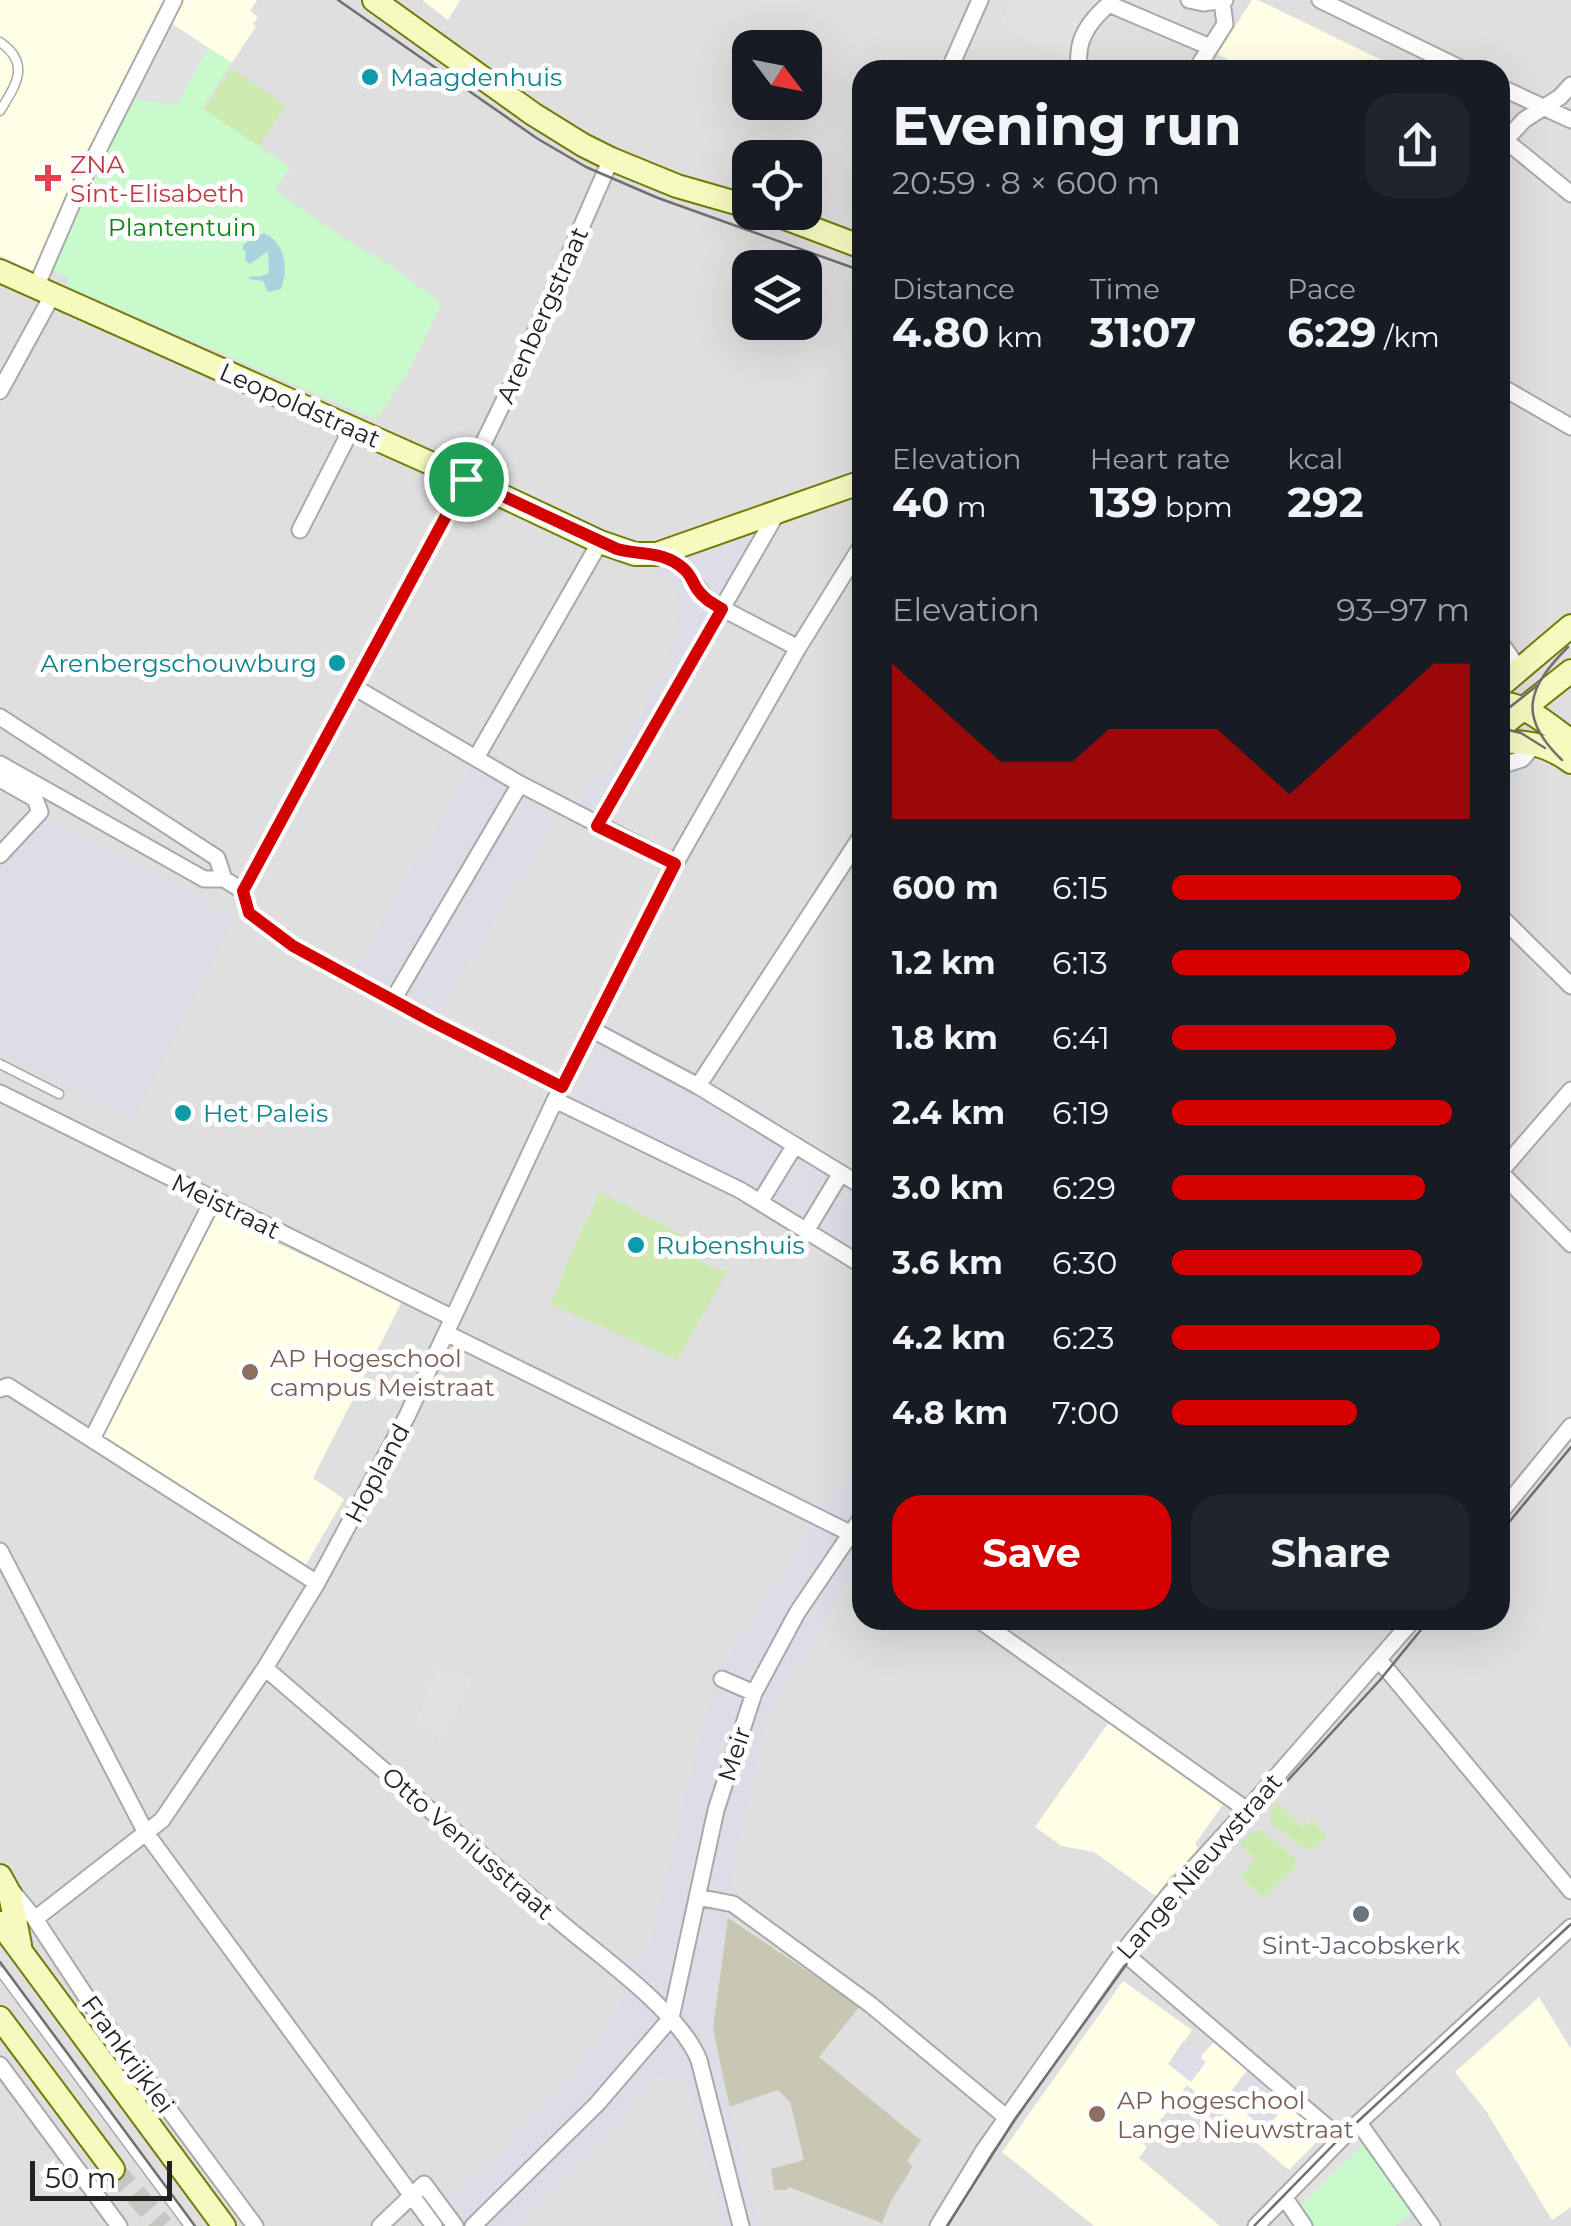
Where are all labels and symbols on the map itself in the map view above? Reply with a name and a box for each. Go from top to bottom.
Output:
north arrow [732,30,822,120]
place label: Maagdenhuis [390,62,562,92]
marker: Maagdenhuis [359,66,381,88]
place label: ZNA Sint-Elisabeth [70,149,245,208]
marker: ZNA Sint-Elisabeth [35,165,61,191]
park label: Plantentuin [108,212,256,242]
street label: Arenbergstraat [490,222,594,408]
street label: Leopoldstraat [215,356,385,454]
pin [424,437,509,522]
place label: Arenbergschouwburg [40,648,317,678]
marker: Arenbergschouwburg [326,652,348,674]
place label: Het Paleis [203,1098,328,1128]
marker: Het Paleis [172,1102,194,1124]
street label: Meistraat [167,1167,285,1245]
place label: Rubenshuis [656,1230,805,1260]
marker: Rubenshuis [625,1234,647,1256]
place label: AP Hogeschool campus Meistraat [270,1343,495,1402]
marker: AP Hogeschool campus Meistraat [239,1361,261,1383]
street label: Hopland [338,1418,416,1528]
street label: Meir [711,1723,757,1785]
street label: Otto Veniusstraat [376,1760,560,1926]
street label: Lange Nieuwstraat [1110,1767,1288,1965]
marker: Sint-Jacobskerk [1350,1903,1372,1925]
place label: Sint-Jacobskerk [1262,1930,1460,1960]
street label: Frankrijklei [75,1989,181,2119]
place label: AP hogeschool Lange Nieuwstraat [1117,2085,1354,2144]
marker: AP hogeschool Lange Nieuwstraat [1086,2103,1108,2125]
scale bar [30,2156,172,2200]

